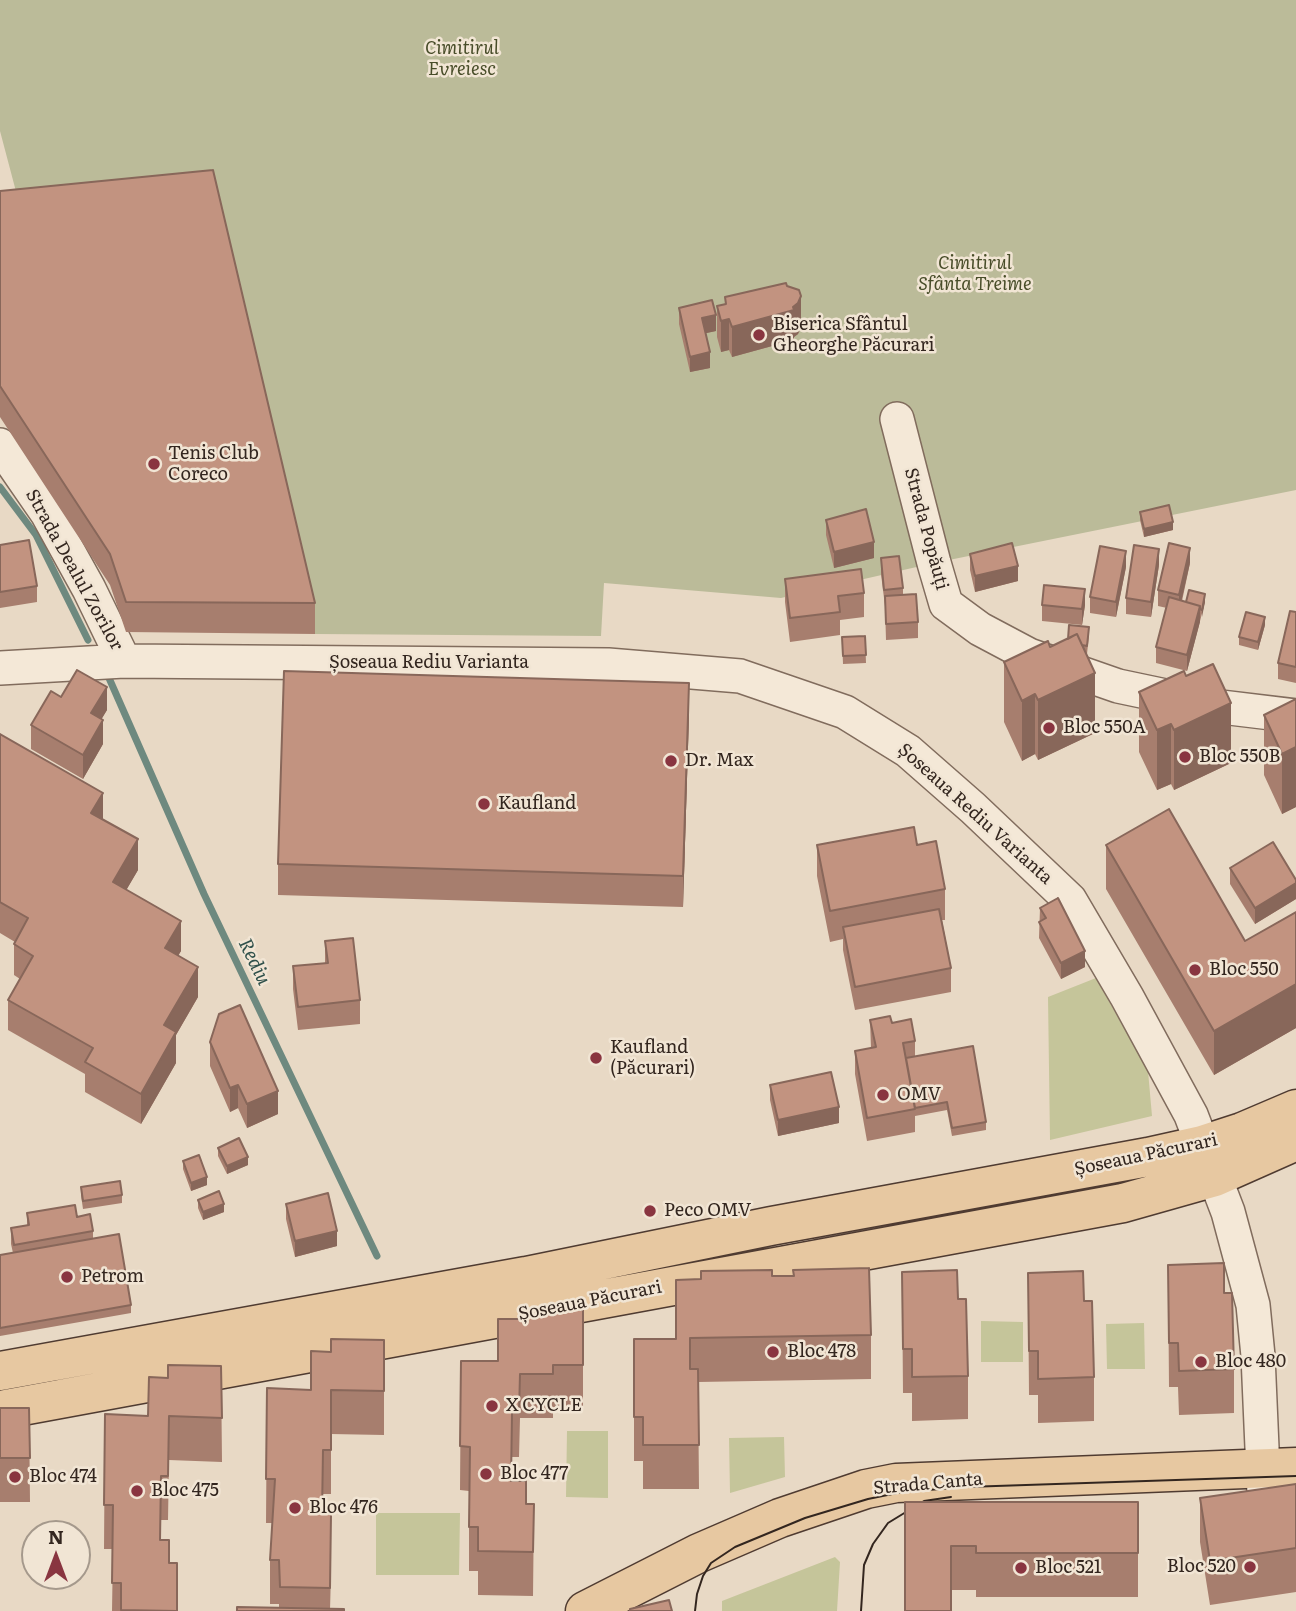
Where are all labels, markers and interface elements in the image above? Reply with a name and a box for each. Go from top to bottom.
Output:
park label: Cimitirul Evreiesc [425,38,499,80]
park label: Cimitirul Sfânta Treime [918,253,1032,296]
place label: Biserica Sfântul Gheorghe Păcurari [773,314,935,356]
marker: Biserica Sfântul Gheorghe Păcurari [751,327,767,343]
place label: Tenis Club Coreco [168,443,259,486]
marker: Tenis Club Coreco [146,456,162,472]
street label: Strada Popăuți [899,466,953,592]
street label: Strada Dealul Zorilor [21,486,127,654]
street label: Șoseaua Rediu Varianta [329,652,529,674]
place label: Bloc 550A [1063,717,1146,739]
marker: Bloc 550A [1041,720,1057,736]
street label: Șoseaua Rediu Varianta [893,739,1057,889]
place label: Bloc 550B [1199,746,1280,768]
marker: Bloc 550B [1177,749,1193,765]
place label: Dr. Max [685,750,754,772]
marker: Dr. Max [663,753,679,769]
place label: Kaufland [498,793,576,815]
marker: Kaufland [476,796,492,812]
water label: Rediu [233,935,275,989]
place label: Bloc 550 [1209,959,1279,981]
marker: Bloc 550 [1187,962,1203,978]
place label: Kaufland (Păcurari) [610,1037,695,1080]
marker: Kaufland (Păcurari) [588,1050,604,1066]
place label: OMV [897,1084,941,1106]
marker: OMV [875,1087,891,1103]
street label: Șoseaua Păcurari [1072,1129,1220,1181]
place label: Peco OMV [664,1200,751,1222]
marker: Peco OMV [642,1203,658,1219]
place label: Petrom [81,1266,144,1288]
marker: Petrom [59,1269,75,1285]
street label: Șoseaua Păcurari [516,1276,664,1326]
place label: Bloc 478 [787,1341,856,1363]
marker: Bloc 478 [765,1344,781,1360]
place label: Bloc 480 [1215,1351,1286,1373]
marker: Bloc 480 [1193,1354,1209,1370]
place label: X CYCLE [506,1395,582,1417]
marker: X CYCLE [484,1398,500,1414]
place label: Bloc 477 [500,1463,568,1485]
place label: Bloc 474 [29,1466,97,1488]
marker: Bloc 477 [478,1466,494,1482]
street label: Strada Canta [872,1468,984,1500]
marker: Bloc 474 [7,1469,23,1485]
place label: Bloc 475 [151,1480,219,1502]
marker: Bloc 475 [129,1483,145,1499]
place label: Bloc 476 [309,1497,378,1519]
marker: Bloc 476 [287,1500,303,1516]
north arrow [21,1520,91,1590]
text: N [48,1522,64,1550]
place label: Bloc 520 [1167,1556,1236,1578]
place label: Bloc 521 [1035,1557,1101,1579]
marker: Bloc 520 [1242,1559,1258,1575]
marker: Bloc 521 [1013,1560,1029,1576]

